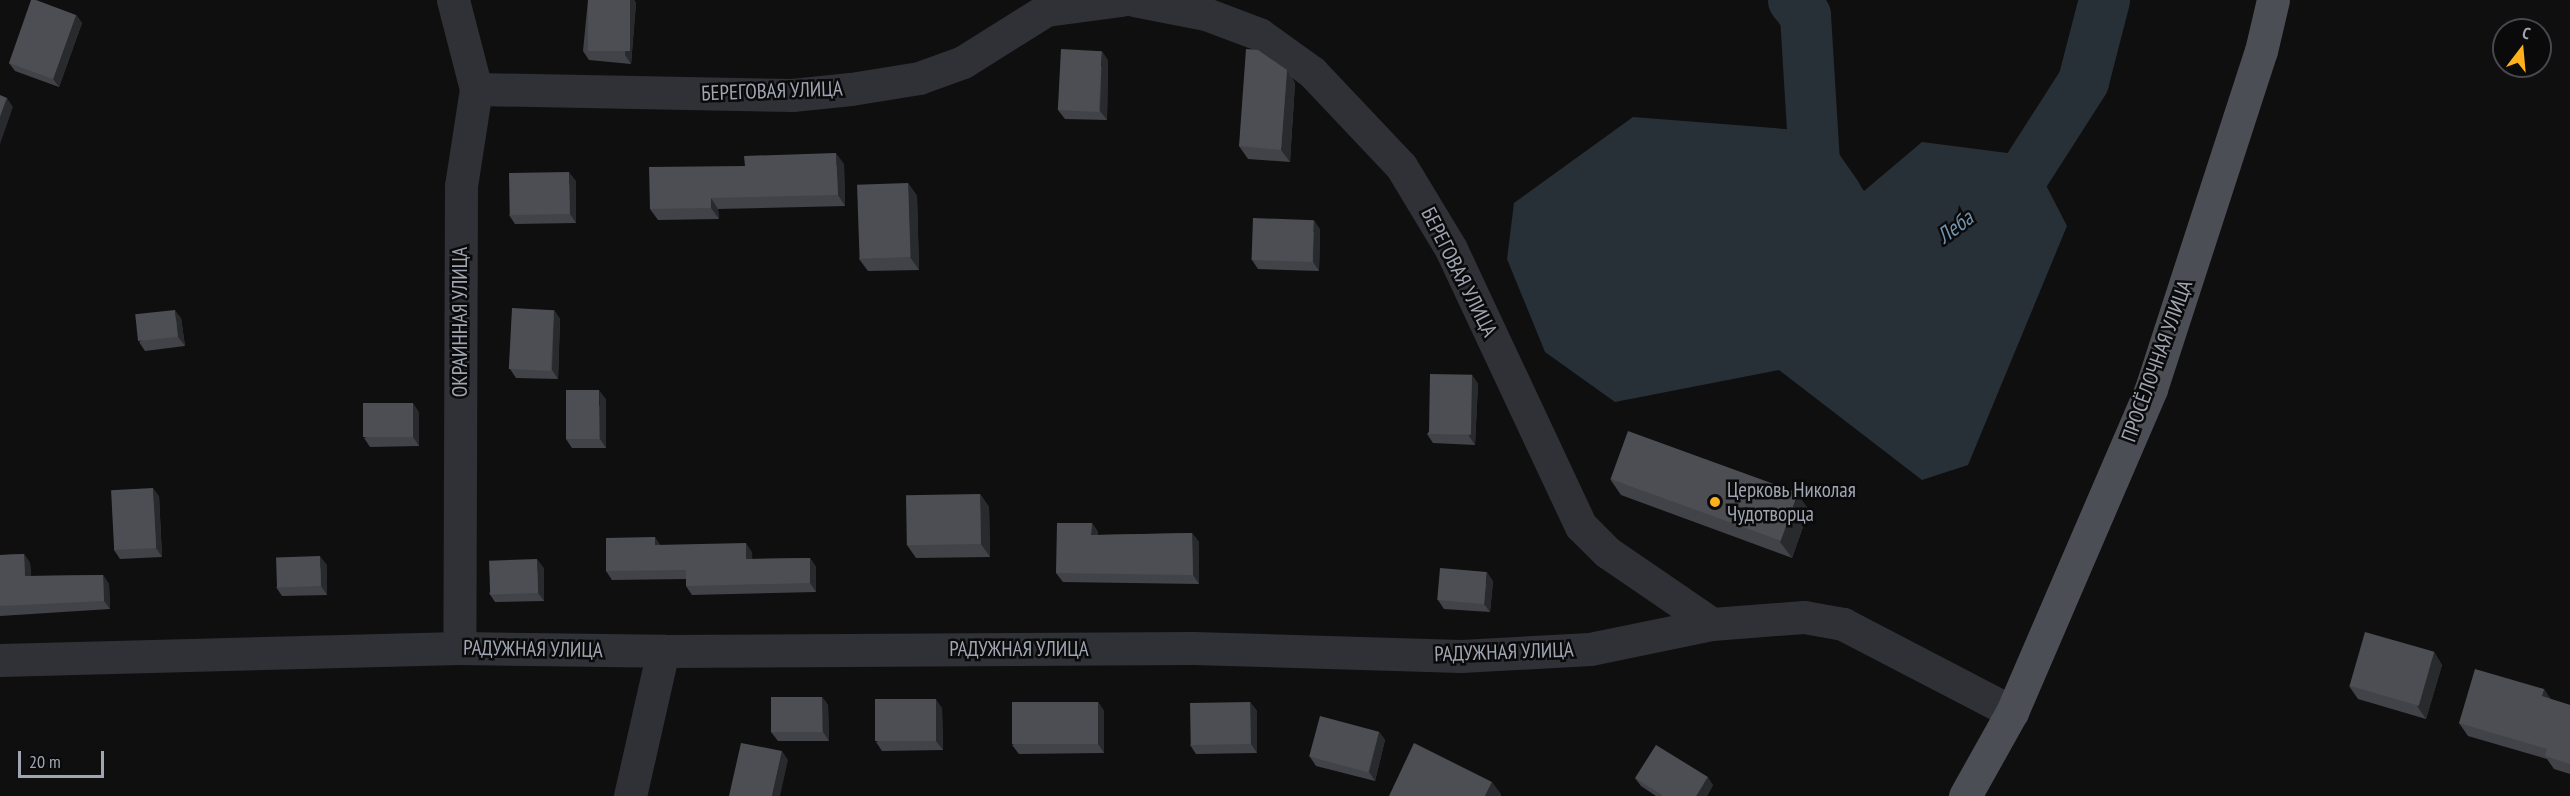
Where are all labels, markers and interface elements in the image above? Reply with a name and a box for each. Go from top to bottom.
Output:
north arrow [2492,18,2552,78]
text: С [2520,22,2533,43]
street label: БЕРЕГОВАЯ УЛИЦА [701,76,843,106]
street label: БЕРЕГОВАЯ УЛИЦА [1416,203,1502,341]
water label: Леба [1932,205,1978,249]
street label: ОКРАИННАЯ УЛИЦА [447,247,473,397]
street label: ПРОСЁЛОЧНАЯ УЛИЦА [2116,276,2198,446]
place label: Церковь Николая Чудотворца [1727,477,1856,527]
marker: Церковь Николая Чудотворца [1708,495,1722,509]
street label: РАДУЖНАЯ УЛИЦА [463,635,603,663]
street label: РАДУЖНАЯ УЛИЦА [949,636,1089,662]
street label: РАДУЖНАЯ УЛИЦА [1434,637,1574,667]
scale bar [21,739,106,777]
text: 20 m [29,750,61,773]

